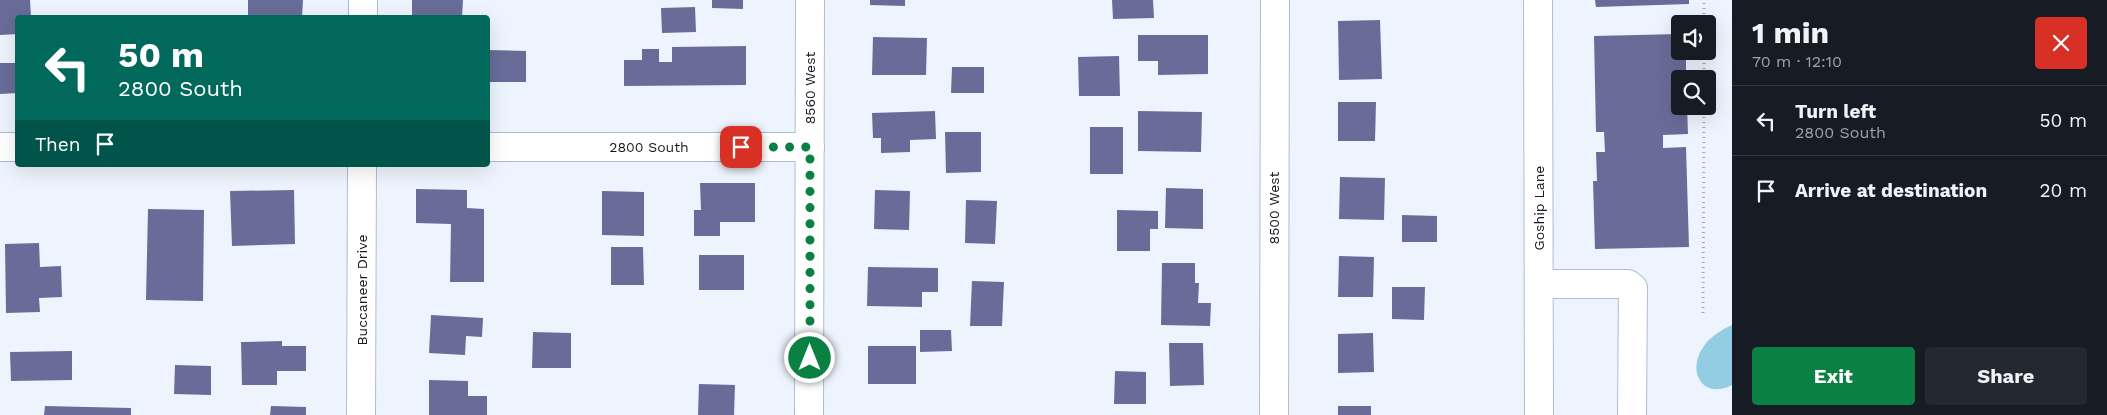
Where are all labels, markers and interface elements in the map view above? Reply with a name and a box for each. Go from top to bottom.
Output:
map controls [1671,15,1716,115]
button: sound [1671,15,1716,60]
text: 1 min [1752,15,1829,50]
button: close [2035,17,2087,69]
text: 50 m [118,34,204,76]
icon: left [35,35,100,100]
street label: 8560 West [802,52,818,124]
text: 70 m · 12:10 [1752,52,1842,71]
button: search [1671,70,1716,115]
text: 2800 South [118,76,243,101]
text: Turn left [1795,100,1876,123]
icon: left [1752,107,1780,135]
text: 50 m [2040,109,2087,132]
text: 2800 South [1795,123,1886,142]
pin [720,126,762,168]
icon: arrive [91,130,119,158]
text: Then [35,133,81,156]
icon: arrive [727,133,755,161]
street label: 2800 South [609,139,689,155]
street label: Goship Lane [1531,166,1547,250]
street label: 8500 West [1266,171,1282,244]
icon: arrive [1752,177,1780,205]
text: Arrive at destination [1795,179,1987,202]
text: 20 m [2040,179,2087,202]
street label: Buccaneer Drive [354,234,370,346]
position arrow [783,331,835,383]
button: Exit [1752,347,1915,405]
button: Share [1925,347,2087,405]

